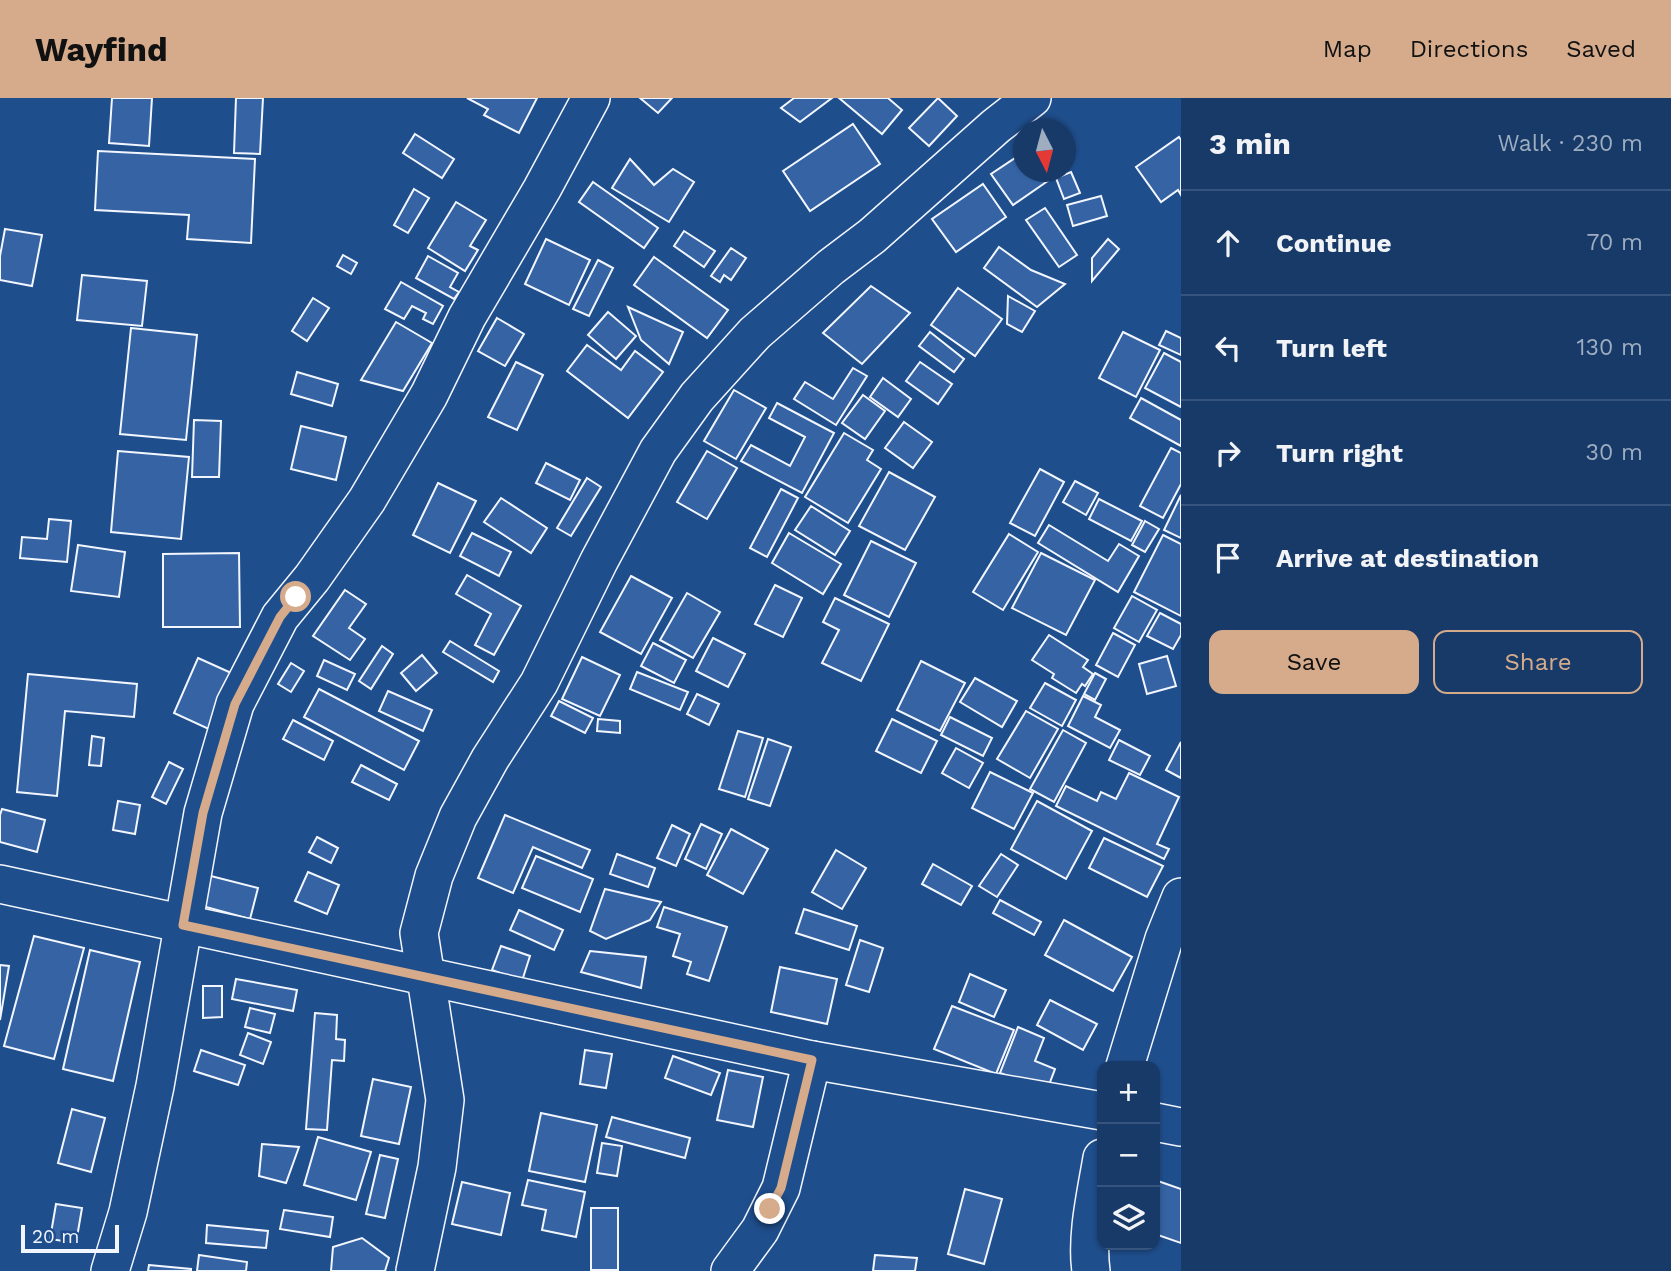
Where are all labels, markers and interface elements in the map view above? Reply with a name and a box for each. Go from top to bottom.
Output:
text: Wayfind [35,30,168,69]
text: Map [1323,35,1372,63]
text: Directions [1410,35,1528,63]
text: Saved [1566,35,1636,63]
north arrow [1013,119,1076,182]
text: 3 min [1209,126,1291,161]
text: Walk · 230 m [1497,130,1643,157]
icon: ahead [1209,224,1247,262]
text: Continue [1276,228,1392,258]
text: 70 m [1586,229,1643,256]
icon: left [1209,329,1247,367]
text: Turn left [1276,333,1387,363]
text: 130 m [1577,334,1643,361]
icon: right [1209,434,1247,472]
text: Turn right [1276,438,1403,468]
text: 30 m [1586,439,1643,466]
icon: arrive [1209,539,1247,577]
text: Arrive at destination [1276,543,1539,573]
route start [280,581,311,612]
button: Save [1209,630,1419,694]
button: Share [1433,630,1643,694]
map controls [1097,1061,1160,1250]
button: + [1097,1061,1160,1124]
button: − [1097,1124,1160,1187]
button: layers [1097,1187,1160,1250]
route end [754,1193,785,1224]
scale bar [21,1222,119,1254]
text: 20 m [32,1225,79,1248]

